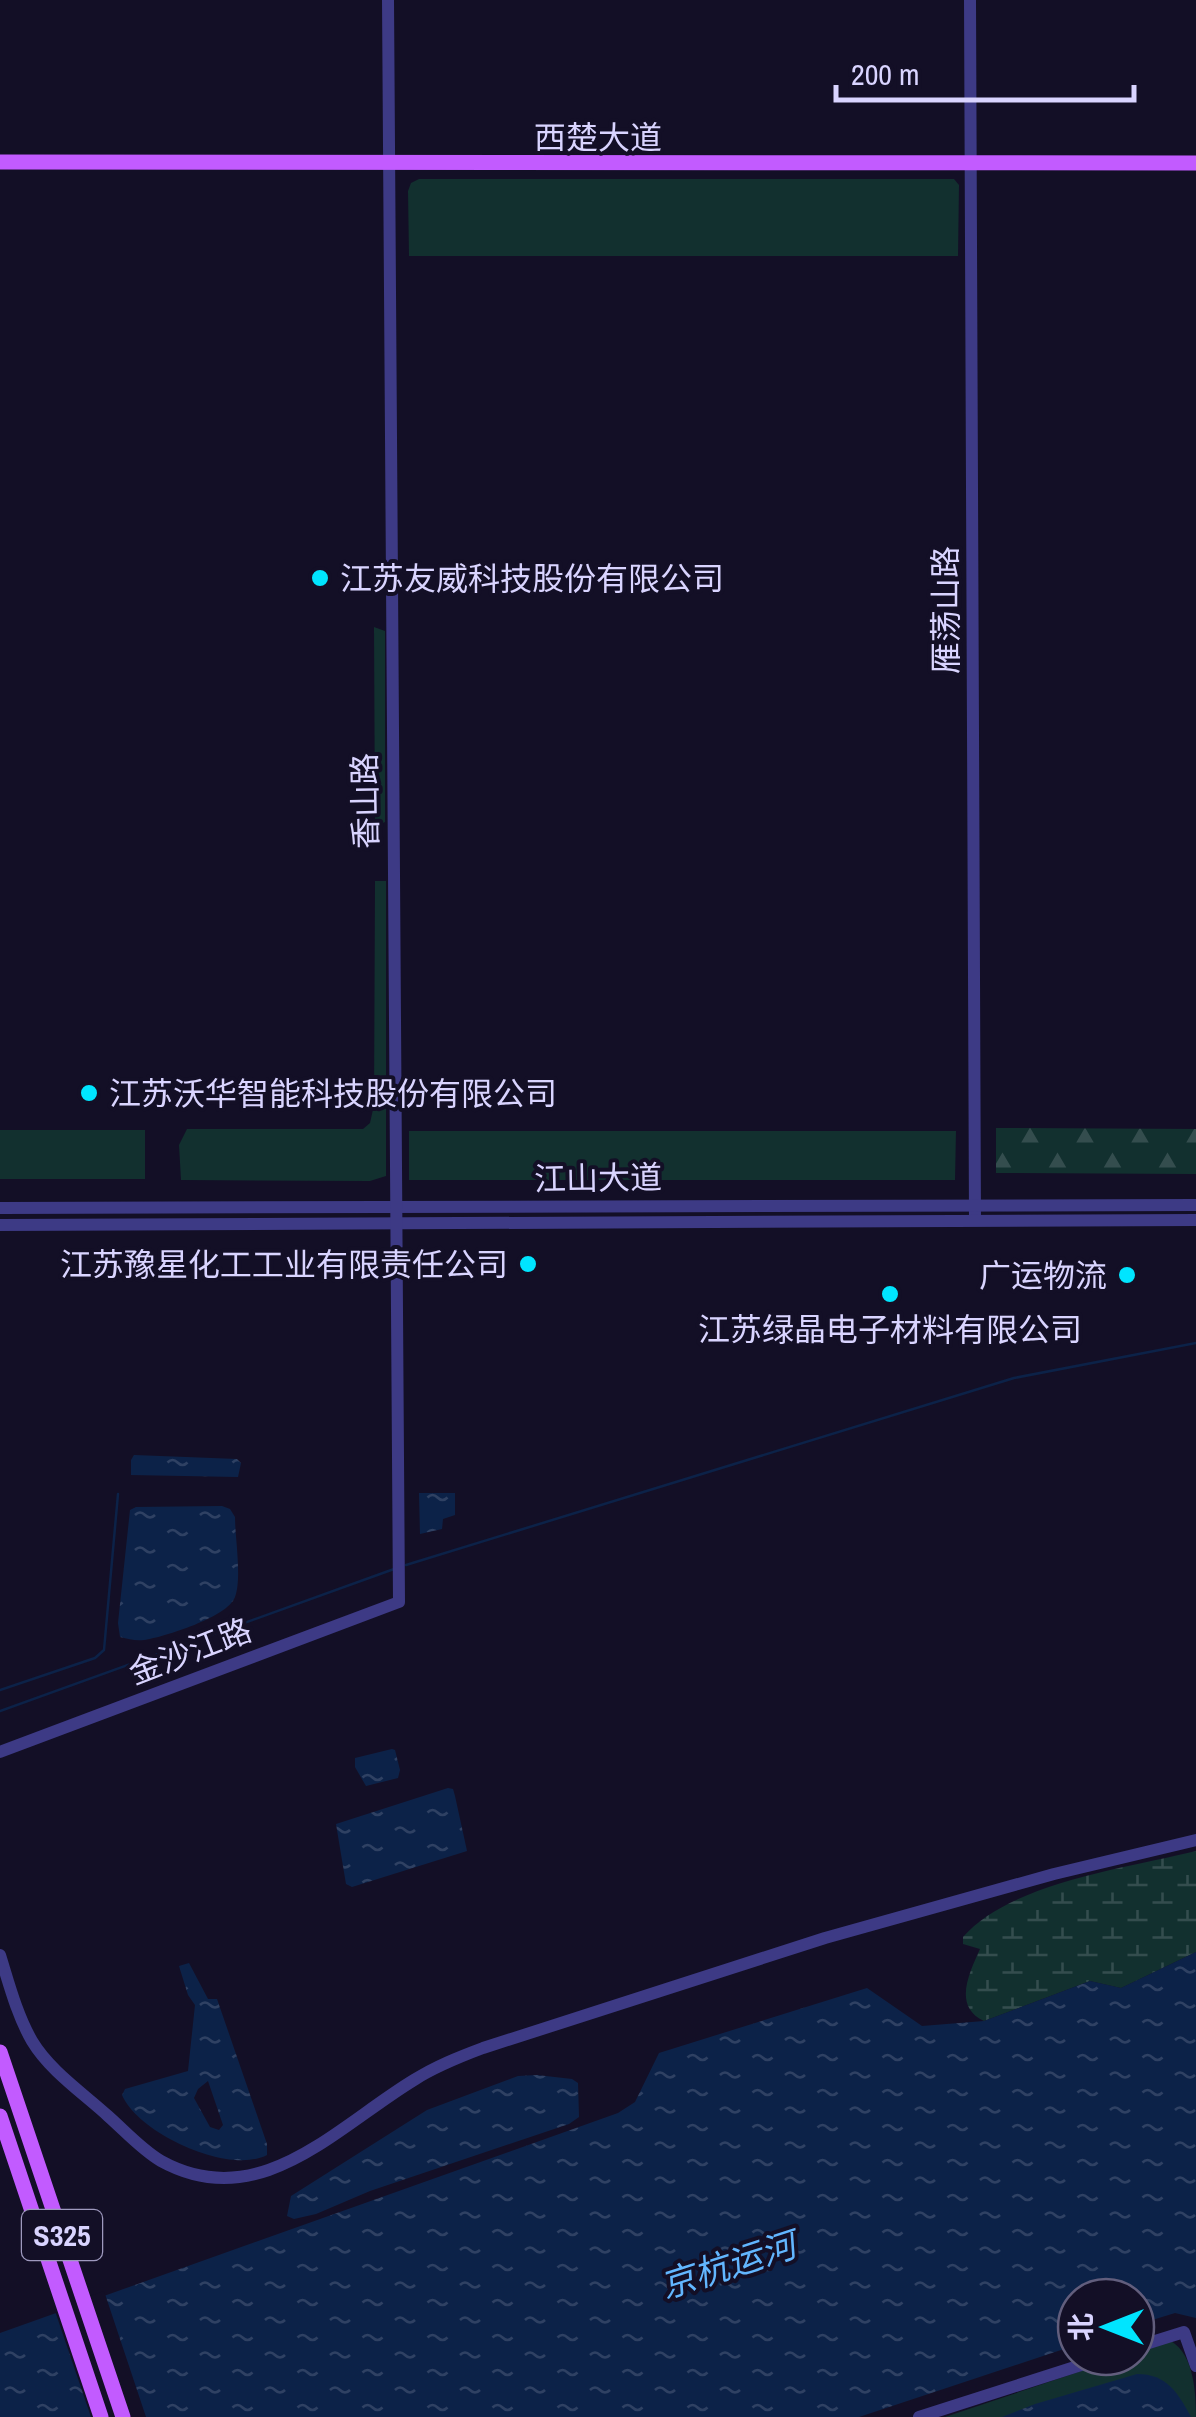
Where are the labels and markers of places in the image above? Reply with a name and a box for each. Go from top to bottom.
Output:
place label: 江苏友威科技股份有限公司 [340,557,724,600]
marker: 江苏友威科技股份有限公司 [309,567,331,589]
place label: 江苏沃华智能科技股份有限公司 [109,1072,557,1115]
marker: 江苏沃华智能科技股份有限公司 [78,1082,100,1104]
place label: 江苏豫星化工工业有限责任公司 [60,1243,508,1286]
marker: 江苏豫星化工工业有限责任公司 [517,1253,539,1275]
place label: 广运物流 [979,1254,1107,1297]
marker: 广运物流 [1116,1264,1138,1286]
marker: 江苏绿晶电子材料有限公司 [879,1283,901,1305]
place label: 江苏绿晶电子材料有限公司 [698,1308,1082,1351]

